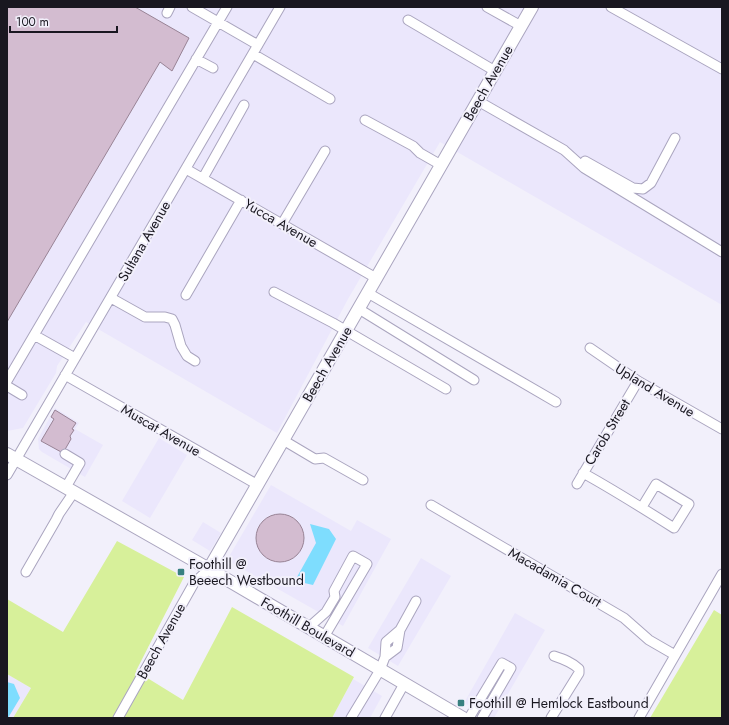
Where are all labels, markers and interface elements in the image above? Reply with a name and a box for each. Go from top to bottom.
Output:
scale bar [10,8,117,34]
text: 100 m [16,13,49,31]
street label: Beech Avenue [458,42,518,124]
street label: Yucca Avenue [240,194,322,252]
street label: Sultana Avenue [113,197,175,285]
street label: Beech Avenue [297,323,357,405]
street label: Upland Avenue [611,358,699,422]
street label: Carob Street [579,395,635,469]
street label: Muscat Avenue [117,399,205,461]
street label: Macadamia Court [505,542,606,612]
place label: Foothill @ Beeech Westbound [189,554,304,590]
marker: Foothill @ Beeech Westbound [176,567,186,577]
street label: Foothill Boulevard [257,592,359,662]
street label: Beech Avenue [132,599,190,683]
place label: Foothill @ Hemlock Eastbound [469,693,649,713]
marker: Foothill @ Hemlock Eastbound [456,698,466,708]

